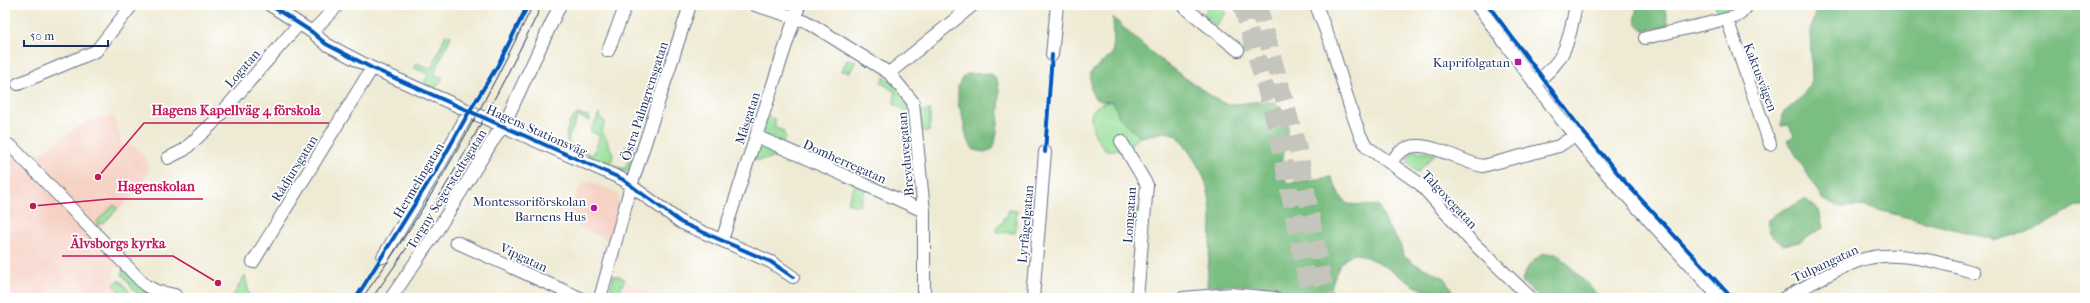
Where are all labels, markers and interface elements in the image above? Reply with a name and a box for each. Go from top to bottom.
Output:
scale bar [24,22,108,48]
text: 50 m [30,29,54,43]
street label: Östra Palmgrensgatan [618,39,671,163]
street label: Kaktusvägen [1741,41,1781,114]
street label: Logatan [222,46,263,90]
place label: Kaprifolgatan [1433,55,1510,70]
marker: Kaprifolgatan [1513,57,1523,67]
street label: Måsgatan [732,90,763,146]
callout: Hagens Kapellväg 4 förskola [144,97,329,123]
street label: Hagens Stationsväg [484,101,590,160]
text: Hagens Kapellväg 4 förskola [152,102,321,119]
street label: Brevduvegatan [894,111,917,197]
street label: Torgny Segerstedtsgatan [403,126,490,252]
street label: Rådjursgatan [268,132,321,204]
street label: Domherregatan [801,136,889,187]
street label: Hermelingatan [390,139,447,221]
street label: Talgoxegatan [1419,167,1481,232]
callout: Hagenskolan [109,173,203,199]
text: Hagenskolan [117,178,196,195]
street label: Lyrfågelgatan [1015,184,1036,264]
street label: Lomgatan [1120,186,1139,244]
place label: Montessoriförskolan Barnens Hus [473,194,586,224]
marker: Montessoriförskolan Barnens Hus [589,203,599,213]
callout: Älvsborgs kyrka [62,230,173,256]
text: Älvsborgs kyrka [70,234,166,252]
street label: Vipgatan [497,240,550,275]
street label: Tulpangatan [1790,241,1861,285]

